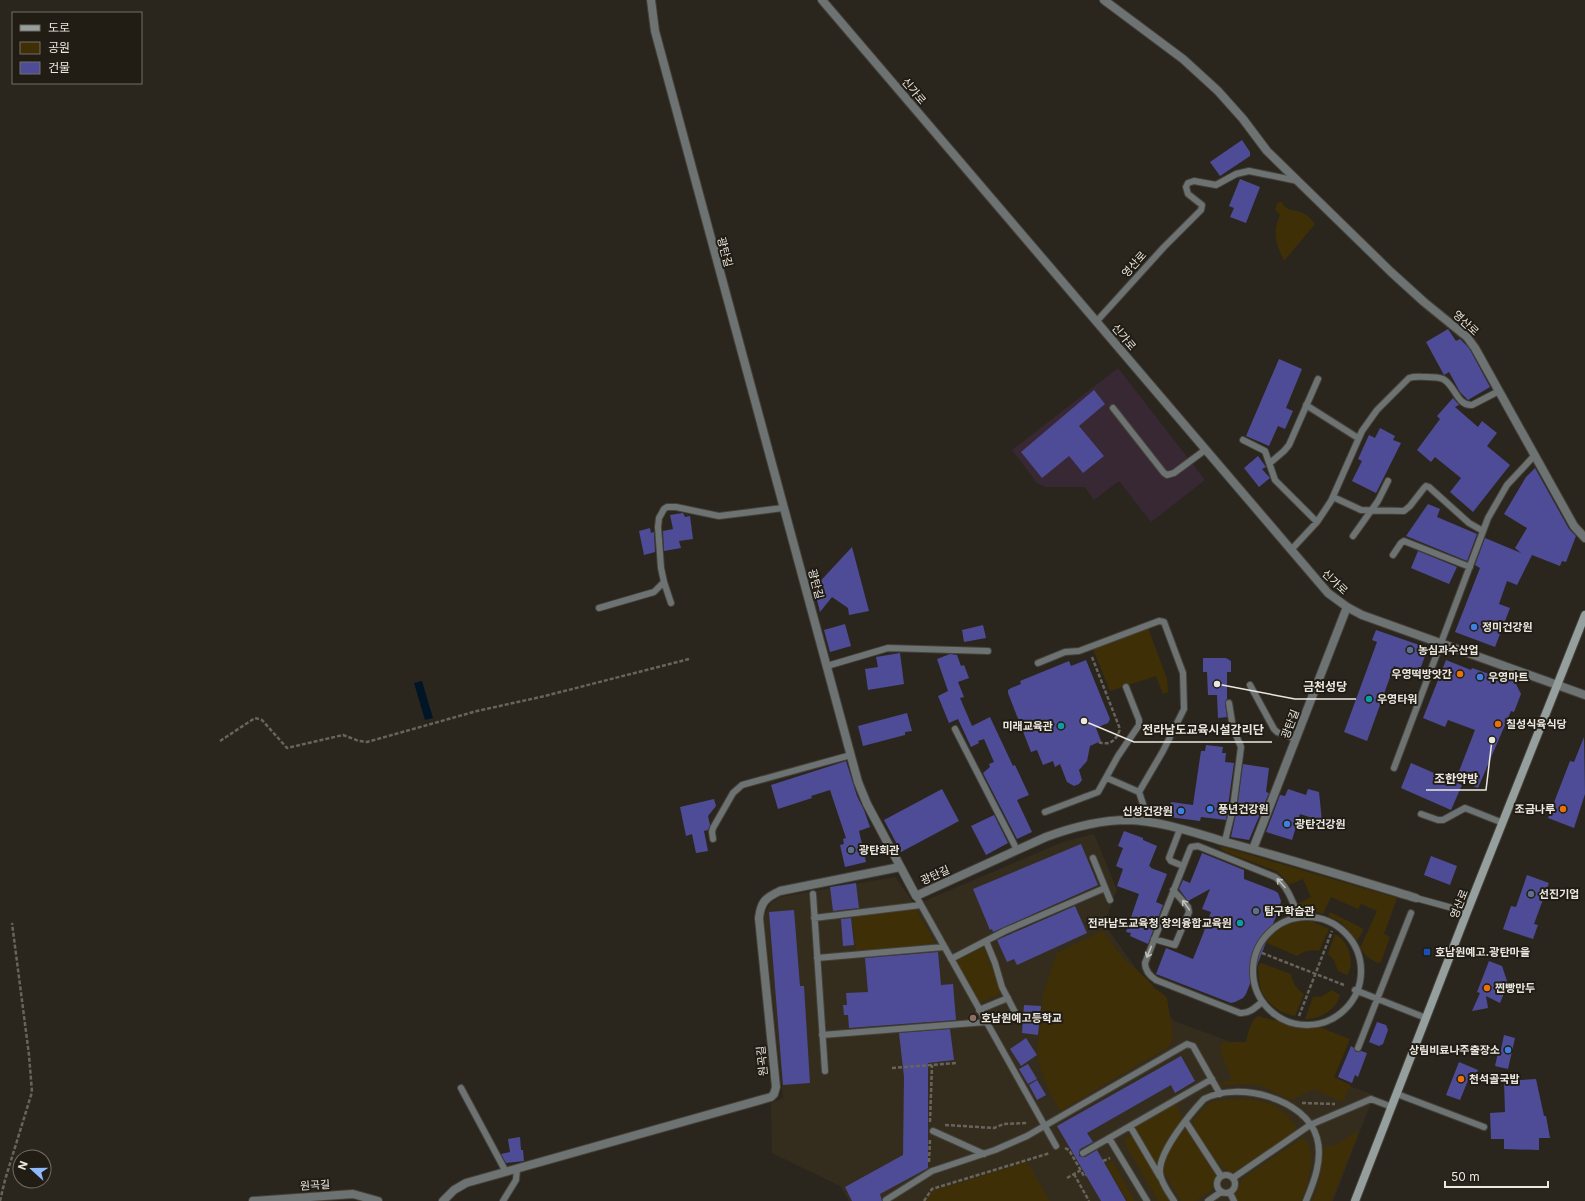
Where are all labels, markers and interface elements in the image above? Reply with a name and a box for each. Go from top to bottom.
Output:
legend [12,12,142,84]
text: 도로 [48,20,70,35]
text: 공원 [48,40,70,55]
text: 건물 [48,60,70,75]
street label: 신가로 [899,75,929,107]
street label: 광탄길 [714,236,736,268]
street label: 영산로 [1119,248,1149,280]
street label: 영산로 [1450,308,1482,338]
street label: 신가로 [1109,321,1139,353]
street label: 신가로 [1319,567,1351,597]
street label: 광탄길 [805,568,827,600]
place label: 정미건강원 [1482,620,1533,634]
marker: 정미건강원 [1469,622,1479,632]
place label: 농심과수산업 [1418,643,1479,657]
marker: 농심과수산업 [1405,645,1415,655]
place label: 우영떡방앗간 [1391,667,1452,681]
marker: 우영떡방앗간 [1455,669,1465,679]
place label: 우영마트 [1488,670,1528,684]
marker: 우영마트 [1475,672,1485,682]
callout: 금천성당 [1295,675,1356,699]
text: 금천성당 [1303,679,1347,694]
place label: 우영타워 [1377,692,1417,706]
marker: 우영타워 [1364,694,1374,704]
street label: 광탄길 [1278,707,1302,741]
place label: 칠성식육식당 [1506,717,1567,731]
callout: 전라남도교육시설감리단 [1134,718,1272,742]
place label: 미래교육관 [1002,719,1053,733]
marker: 칠성식육식당 [1493,719,1503,729]
marker: 미래교육관 [1056,721,1066,731]
text: 전라남도교육시설감리단 [1142,722,1264,737]
callout: 조한약방 [1426,766,1486,790]
text: 조한약방 [1434,771,1478,786]
place label: 풍년건강원 [1218,802,1269,816]
place label: 조금나루 [1515,802,1555,816]
place label: 신성건강원 [1122,804,1173,818]
marker: 풍년건강원 [1205,804,1215,814]
marker: 조금나루 [1558,804,1568,814]
marker: 신성건강원 [1176,806,1186,816]
place label: 광탄건강원 [1295,817,1346,831]
marker: 광탄건강원 [1282,819,1292,829]
place label: 광탄회관 [859,843,899,857]
marker: 광탄회관 [846,845,856,855]
street label: 광탄길 [918,862,952,888]
one-way arrow [1277,878,1286,888]
street label: 영산로 [1447,887,1471,921]
place label: 선진기업 [1539,887,1579,901]
marker: 선진기업 [1526,889,1536,899]
one-way arrow [1181,899,1190,910]
place label: 탐구학습관 [1264,904,1315,918]
marker: 탐구학습관 [1251,906,1261,916]
place label: 전라남도교육청 창의융합교육원 [1088,916,1232,930]
marker: 전라남도교육청 창의융합교육원 [1235,918,1245,928]
place label: 호남원예고.광탄마을 [1435,945,1530,959]
one-way arrow [1144,946,1152,958]
marker: 호남원예고.광탄마을 [1422,947,1432,957]
place label: 찐빵만두 [1495,981,1535,995]
marker: 찐빵만두 [1482,983,1492,993]
place label: 호남원예고등학교 [981,1011,1062,1025]
marker: 호남원예고등학교 [968,1013,978,1023]
place label: 상림비료나주출장소 [1409,1043,1500,1057]
street label: 원곡길 [753,1045,771,1077]
marker: 상림비료나주출장소 [1503,1045,1513,1055]
place label: 천석골국밥 [1469,1072,1520,1086]
marker: 천석골국밥 [1456,1074,1466,1084]
north arrow [12,1149,52,1189]
text: N [15,1159,31,1172]
scale bar [1445,1163,1548,1189]
text: 50 m [1451,1169,1480,1184]
street label: 원곡길 [299,1177,331,1193]

